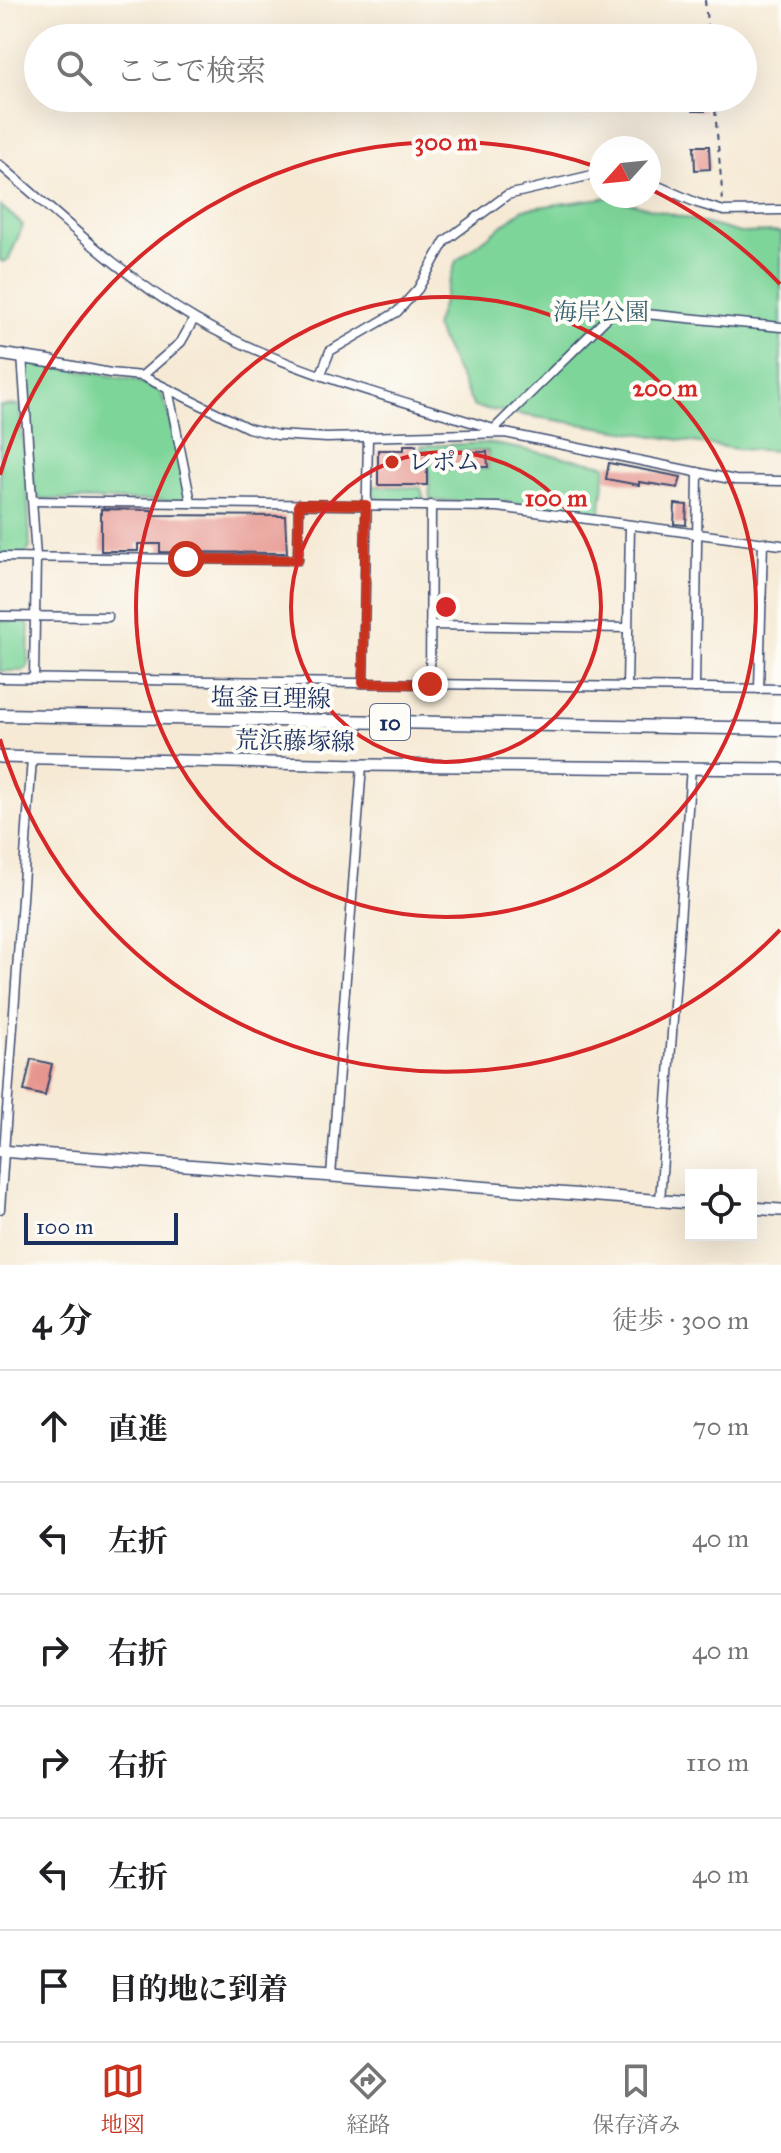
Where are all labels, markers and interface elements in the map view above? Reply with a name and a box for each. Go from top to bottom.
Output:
search box [24,24,757,112]
icon: search [52,46,96,90]
text: ここで検索 [116,53,266,89]
text: 300 m [415,127,478,157]
north arrow [589,136,661,208]
park label: 海岸公園 [553,297,649,327]
text: 200 m [632,373,698,403]
place label: レポム [408,447,480,477]
marker: レポム [383,453,401,471]
text: 100 m [525,483,588,513]
route start [168,541,204,577]
centre of rings [432,593,460,621]
route end [412,666,448,702]
street label: 塩釜亘理線 [211,682,331,714]
road number: 10 [370,704,410,740]
street label: 荒浜藤塚線 [235,725,355,757]
map controls [685,1169,757,1241]
button: locate [685,1169,757,1241]
scale bar [24,1209,178,1245]
text: 100 m [36,1213,93,1240]
text: 4 分 [32,1300,92,1341]
text: 徒歩 · 300 m [612,1304,749,1336]
icon: ahead [32,1404,76,1448]
text: 70 m [693,1410,749,1442]
text: 直進 [108,1411,168,1447]
icon: left [32,1516,76,1560]
text: 40 m [692,1522,749,1554]
text: 左折 [108,1523,168,1559]
icon: right [32,1628,76,1672]
text: 40 m [692,1634,749,1666]
text: 右折 [108,1635,168,1671]
icon: right [32,1740,76,1784]
text: 110 m [686,1746,749,1778]
text: 右折 [108,1747,168,1783]
icon: left [32,1852,76,1896]
text: 40 m [692,1858,749,1890]
text: 左折 [108,1859,168,1895]
icon: arrive [32,1964,76,2008]
text: 目的地に到着 [108,1971,288,2007]
tab: 地図 [101,2059,145,2138]
tab: 経路 [346,2059,390,2138]
tab: 保存済み [592,2059,680,2138]

